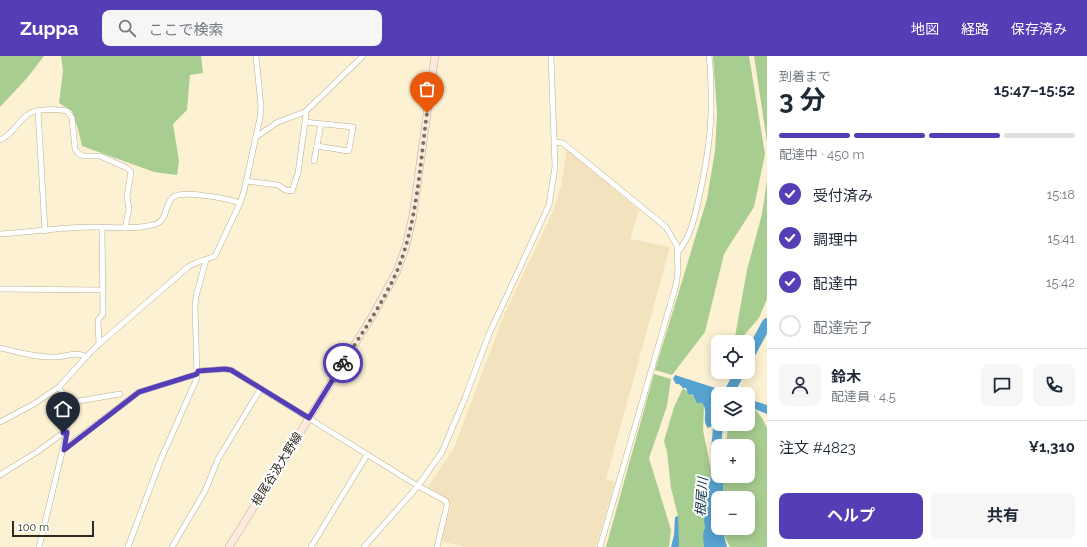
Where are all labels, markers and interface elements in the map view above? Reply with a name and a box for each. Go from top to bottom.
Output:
search box [102,10,382,46]
text: Zuppa [20,17,78,39]
icon: search [116,17,138,39]
text: ここで検索 [148,21,223,39]
text: 地図 [911,21,939,37]
text: 経路 [961,21,989,37]
text: 保存済み [1011,21,1067,37]
text: 到着まで [779,69,831,84]
pin [410,72,444,113]
icon: bag [416,78,438,100]
text: 15:47–15:52 [994,81,1075,99]
text: 3 分 [779,85,826,115]
text: 配達中 · 450 m [779,147,865,162]
icon: check [779,183,801,205]
text: 受付済み [813,187,873,205]
text: 15:18 [1047,187,1075,202]
icon: check [779,227,801,249]
text: 調理中 [813,231,858,249]
text: 15:41 [1047,231,1075,246]
icon: check [779,271,801,293]
text: 配達中 [813,275,858,293]
text: 15:42 [1046,275,1075,290]
text: 配達完了 [813,319,873,337]
map controls [711,335,755,535]
button: locate [711,335,755,379]
courier [323,343,363,383]
icon: bike [332,352,354,374]
button: person [779,364,821,406]
button: chat [981,364,1023,406]
button: phone [1033,364,1075,406]
text: 鈴木 [831,368,861,386]
button: layers [711,387,755,431]
text: 配達員 · 4.5 [831,389,896,404]
pin [46,392,80,433]
icon: home [52,398,74,420]
street label: 根尾谷汲大野線 [249,430,305,508]
text: ¥1,310 [1028,438,1075,456]
button: + [711,439,755,483]
text: 注文 #4823 [779,439,856,457]
water label: 根尾川 [693,475,710,517]
button: − [711,491,755,535]
button: ヘルプ [779,493,923,539]
button: 共有 [931,493,1075,539]
scale bar [12,519,94,538]
text: 100 m [18,521,49,534]

